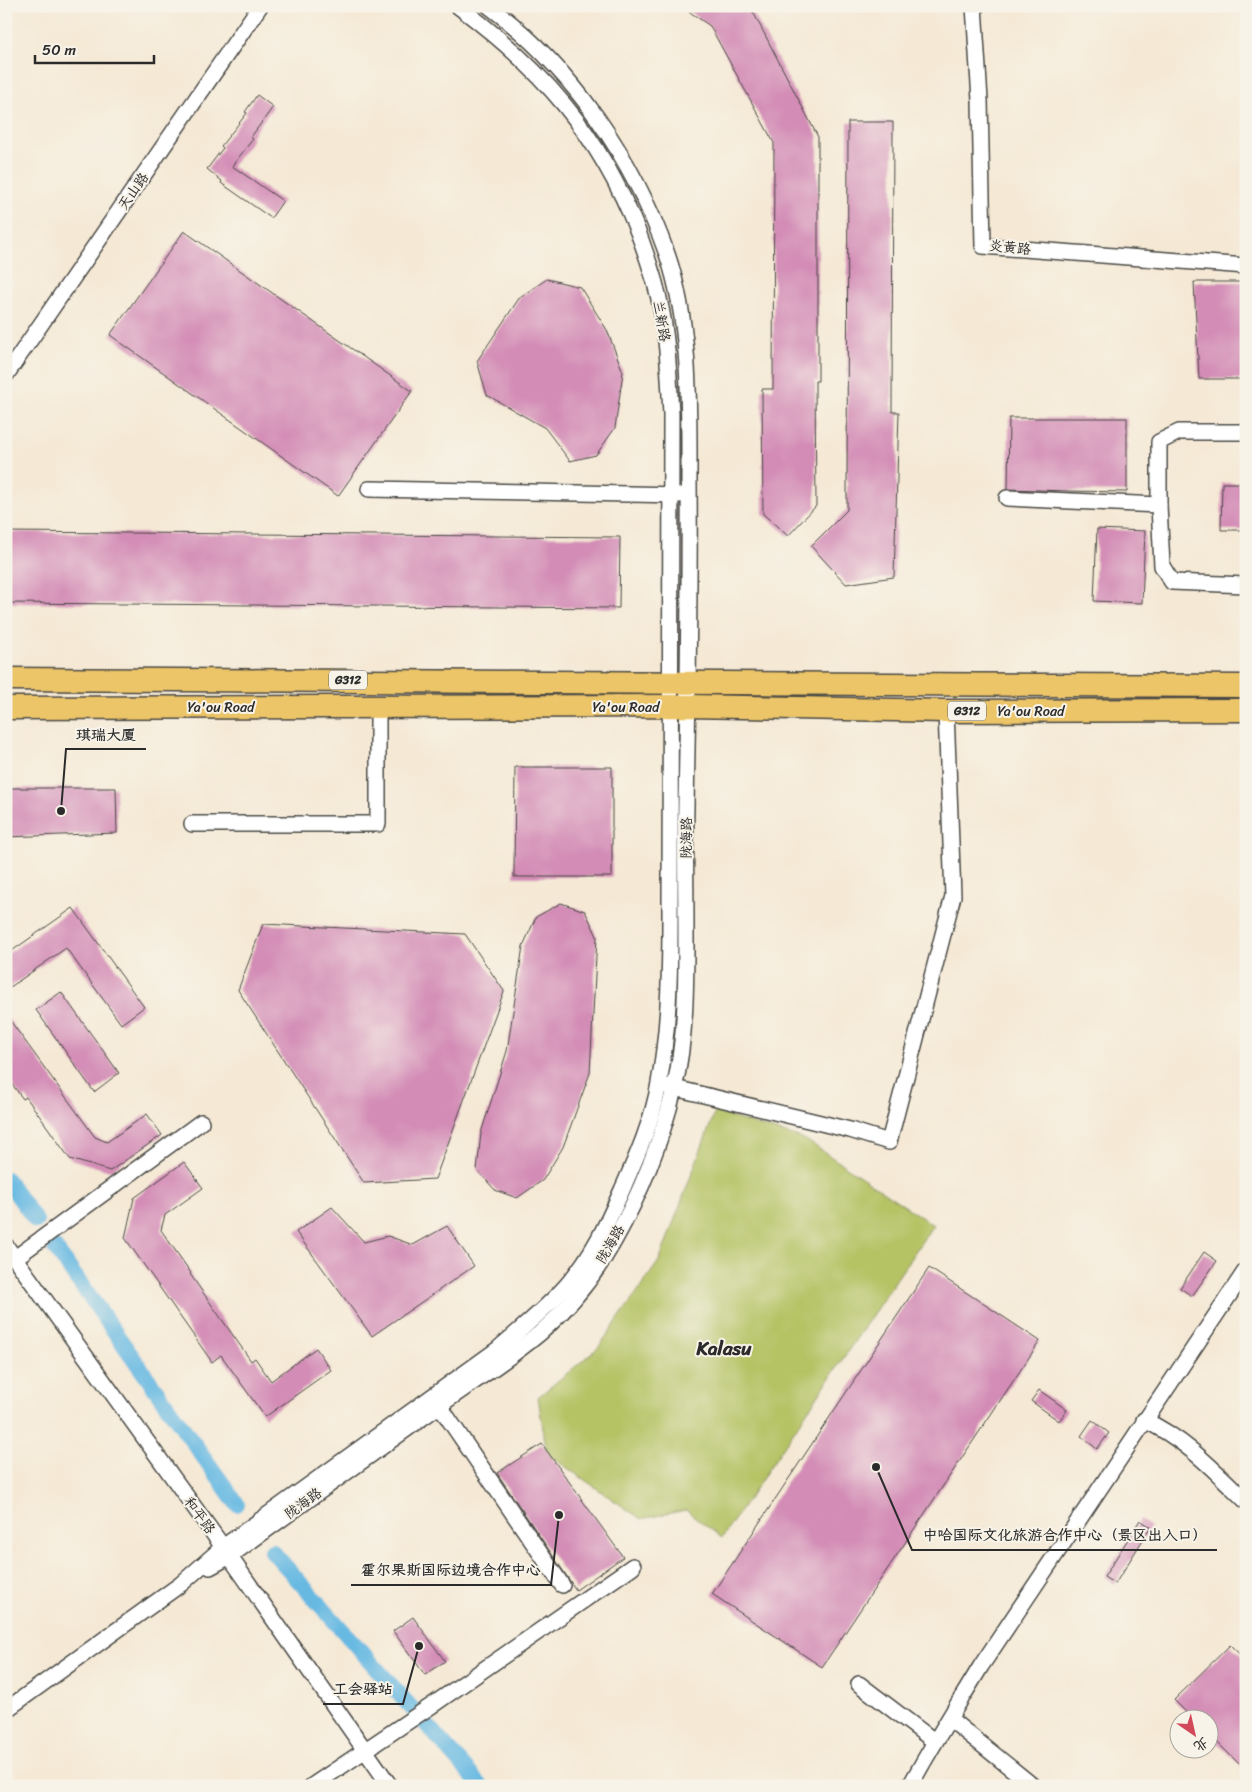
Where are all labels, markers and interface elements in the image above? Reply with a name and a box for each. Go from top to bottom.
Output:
scale bar [35,32,154,64]
text: 50 m [42,37,77,63]
street label: 天山路 [111,167,156,216]
street label: 炎黄路 [988,233,1032,262]
street label: 兰新路 [646,298,677,344]
road number: G312 [329,670,367,690]
street label: Ya'ou Road [188,695,256,720]
street label: Ya'ou Road [593,695,661,720]
street label: Ya'ou Road [998,699,1066,724]
road number: G312 [948,701,986,720]
callout: 琪瑞大厦 [66,719,146,749]
text: 琪瑞大厦 [76,722,136,748]
street label: 陇海路 [674,817,699,859]
street label: 陇海路 [589,1220,632,1269]
district label: Kalasu [696,1332,752,1365]
street label: 陇海路 [279,1481,328,1526]
street label: 和平路 [177,1491,222,1540]
callout: 中哈国际文化旅游合作中心（景区出入口） [912,1520,1217,1550]
text: 中哈国际文化旅游合作中心（景区出入口） [922,1522,1208,1548]
callout: 霍尔果斯国际边境合作中心 [351,1555,551,1585]
text: 霍尔果斯国际边境合作中心 [361,1557,541,1583]
callout: 工会驿站 [323,1674,403,1704]
text: 工会驿站 [333,1676,393,1702]
north arrow [1170,1710,1220,1760]
text: 北 [1188,1730,1214,1759]

